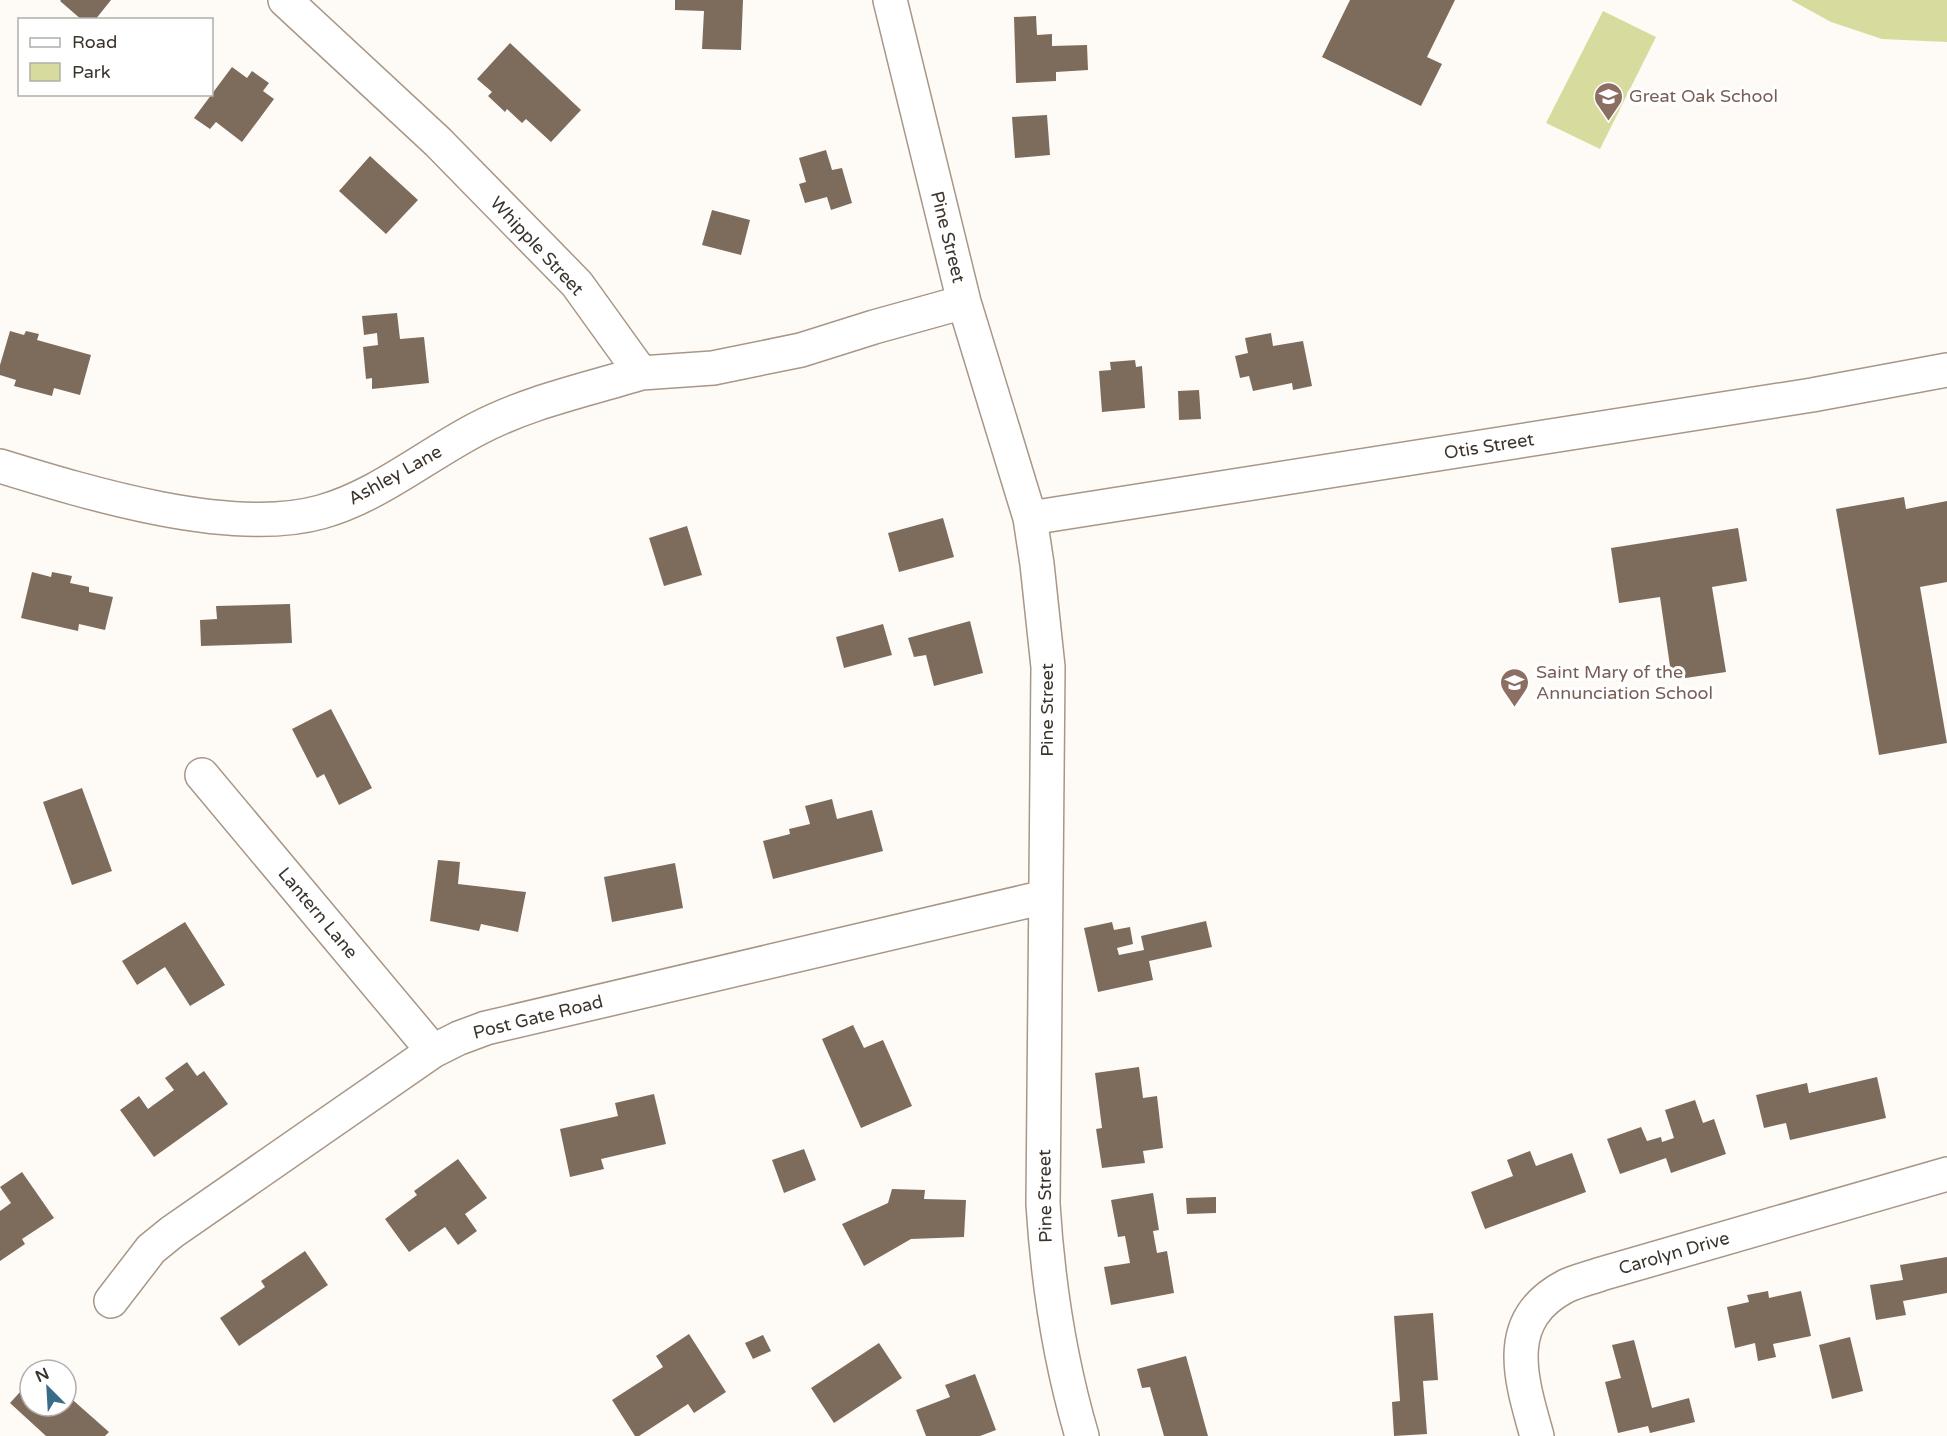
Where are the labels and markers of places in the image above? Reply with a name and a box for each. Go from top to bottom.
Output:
school or university icon: Great Oak School [1592,80,1624,122]
place label: Great Oak School [1629,85,1778,107]
place label: Saint Mary of the Annunciation School [1536,661,1713,704]
school or university icon: Saint Mary of the Annunciation School [1499,666,1531,708]

